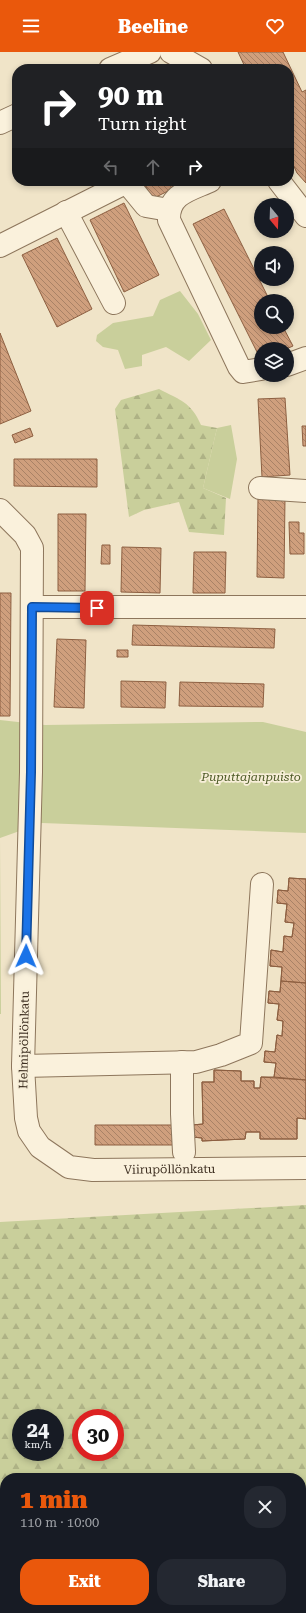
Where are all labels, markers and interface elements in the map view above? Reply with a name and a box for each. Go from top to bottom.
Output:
icon: menu [20,15,42,37]
icon: heart [264,15,286,37]
text: Beeline [118,16,188,37]
text: 90 m [98,79,163,112]
icon: right [32,80,84,132]
text: Turn right [98,113,186,134]
icon: left [100,156,122,178]
icon: ahead [142,156,164,178]
icon: right [184,156,206,178]
north arrow [254,198,294,238]
map controls [254,198,294,382]
button: sound [254,246,294,286]
button: search [254,294,294,334]
button: layers [254,342,294,382]
pin [80,591,114,625]
icon: arrive [86,597,108,619]
park label: Puputtajanpuisto [200,770,301,784]
position arrow [5,935,47,977]
street label: Helmipöllönkatu [16,990,32,1089]
street label: Viirupöllönkatu [124,1162,216,1177]
speed limit sign: 30 [72,1409,124,1461]
text: 24 [27,1418,49,1442]
text: km/h [25,1439,51,1450]
text: 1 min [20,1486,87,1514]
button: close [244,1486,286,1528]
text: 110 m · 10:00 [20,1515,99,1530]
button: Exit [20,1559,149,1605]
button: Share [157,1559,286,1605]

